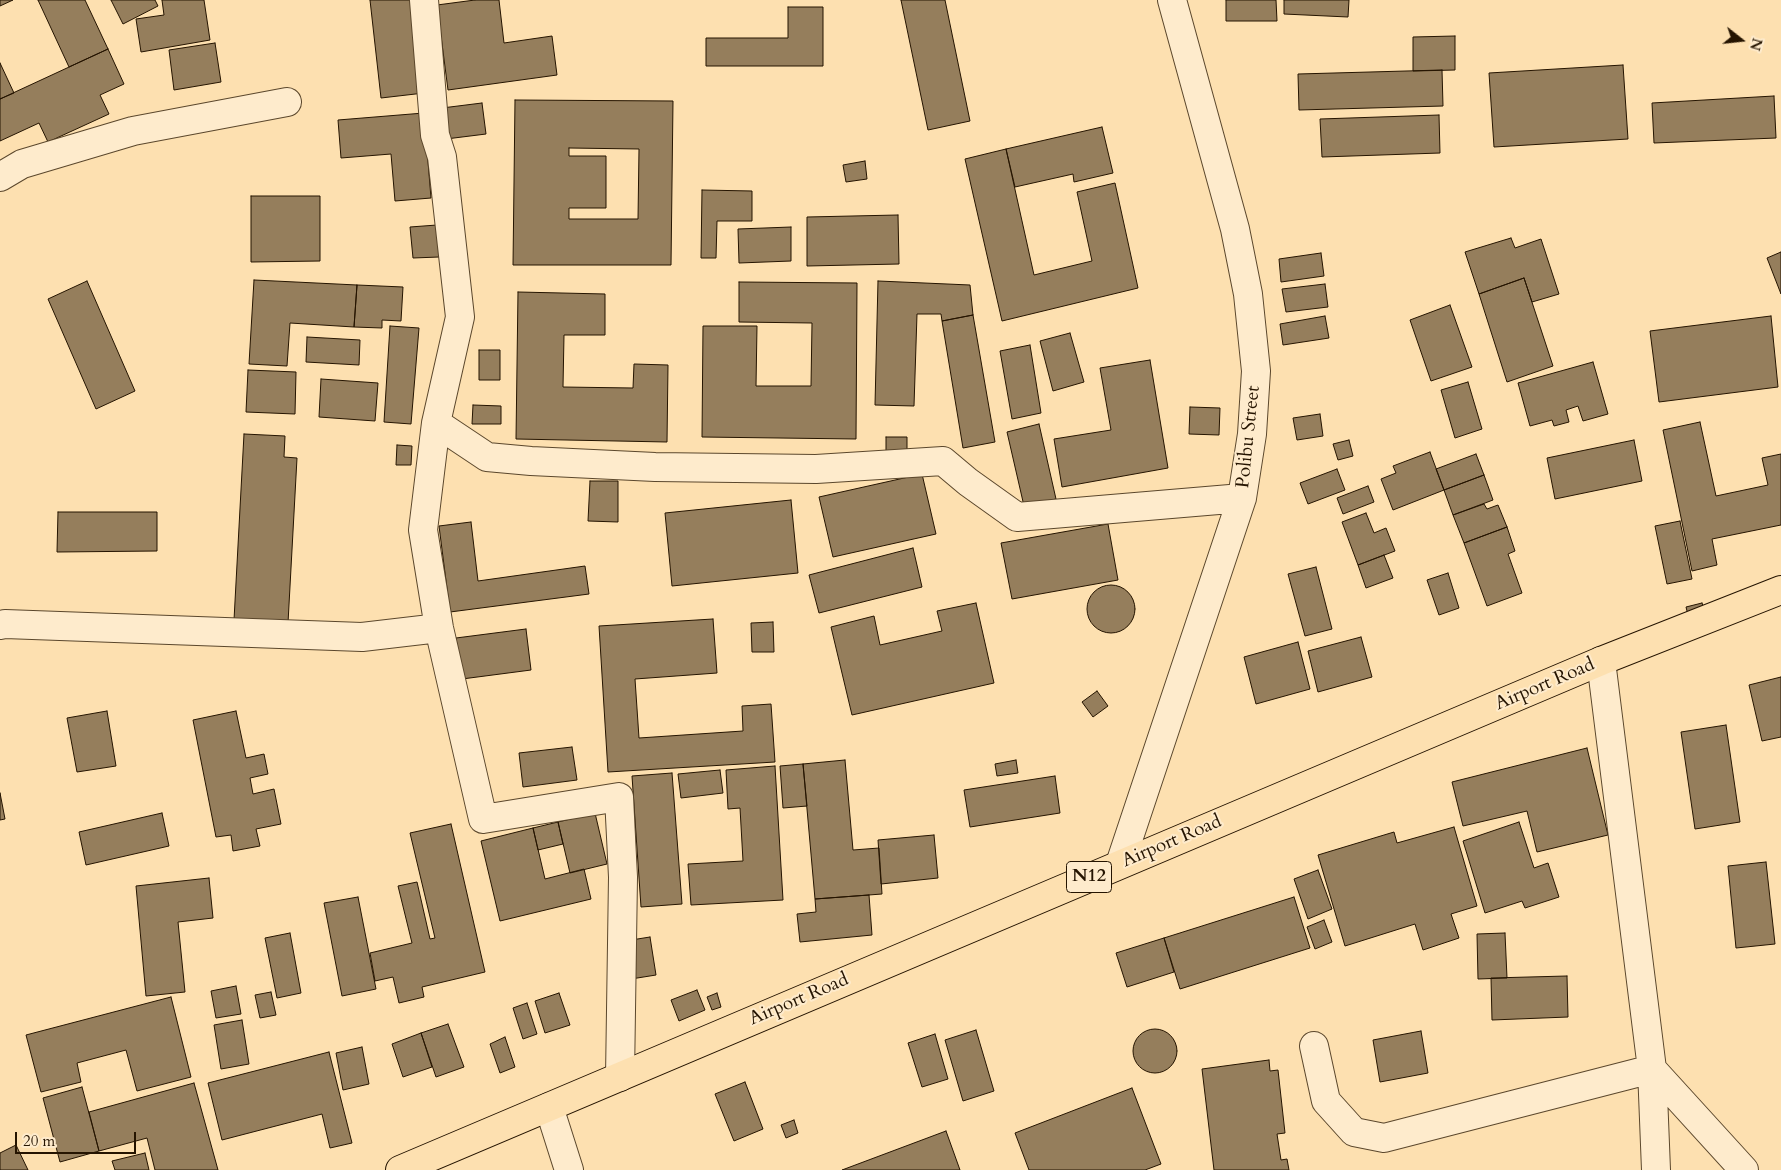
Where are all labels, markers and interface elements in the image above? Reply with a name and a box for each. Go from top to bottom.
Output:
north arrow [1716,15,1766,65]
text: N [1745,36,1767,53]
street label: Polibu Street [1232,385,1266,489]
street label: Airport Road [1492,654,1598,716]
street label: Airport Road [1119,811,1225,873]
road number: N12 [1066,862,1112,892]
street label: Airport Road [746,969,852,1031]
scale bar [18,1122,139,1154]
text: 20 m [23,1131,55,1151]

